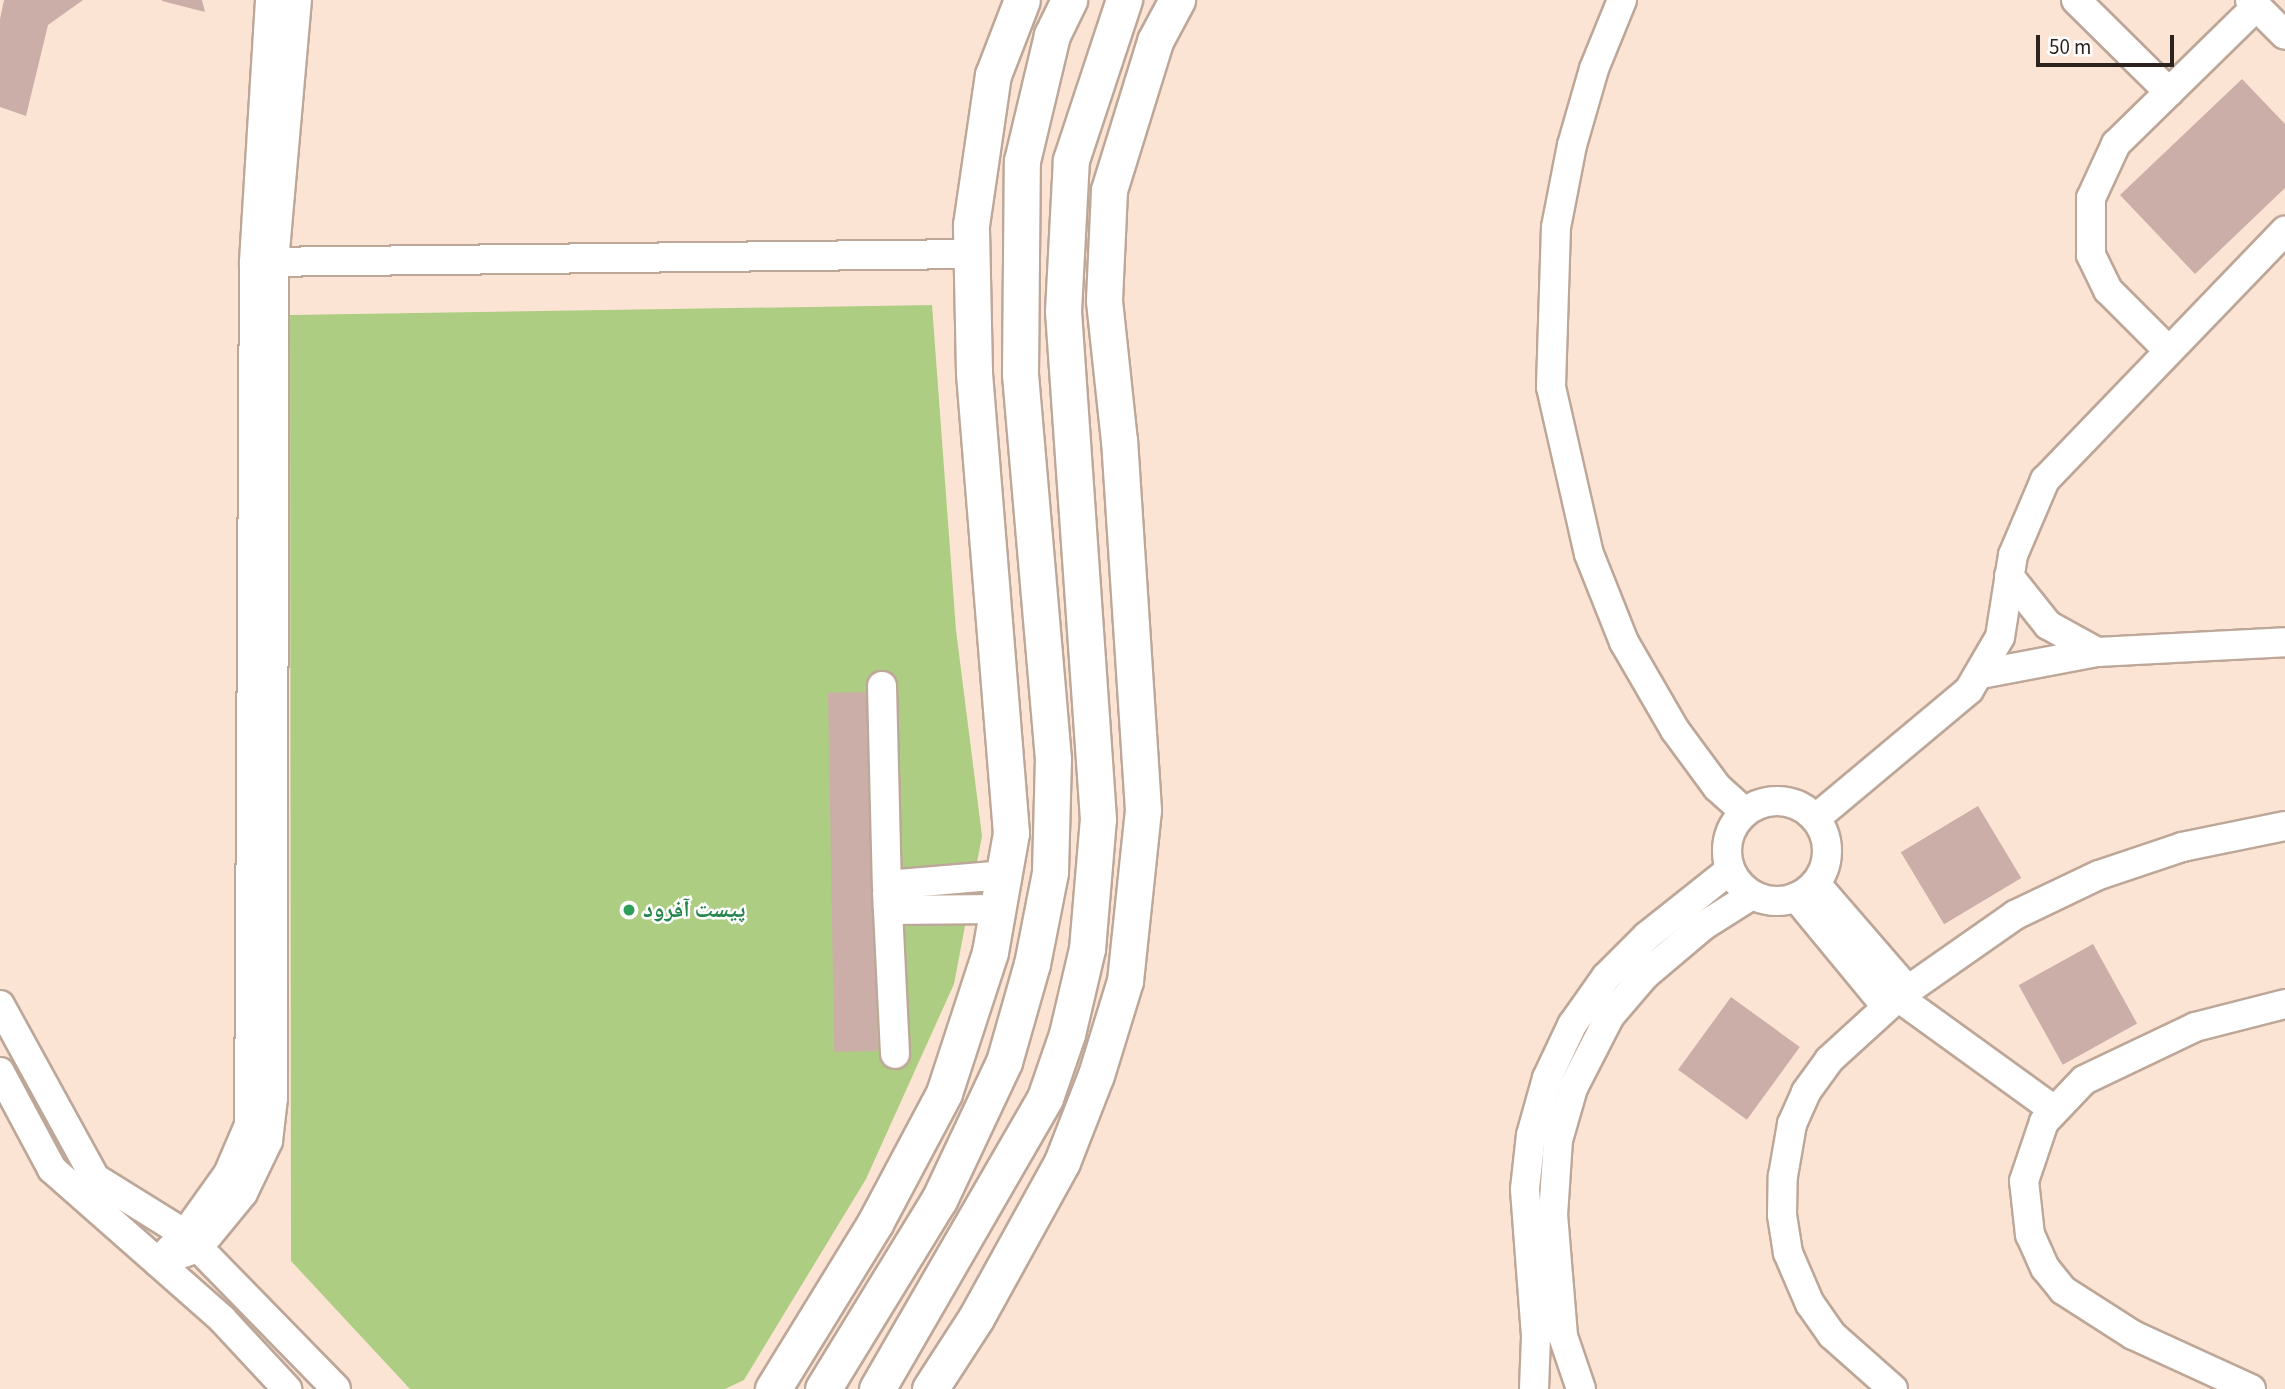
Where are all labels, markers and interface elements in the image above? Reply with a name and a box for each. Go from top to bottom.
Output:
scale bar [2040,21,2178,65]
text: 50 m [2049,32,2091,62]
place label: پیست آفرود [643,896,745,924]
marker: پیست آفرود [621,902,637,918]

